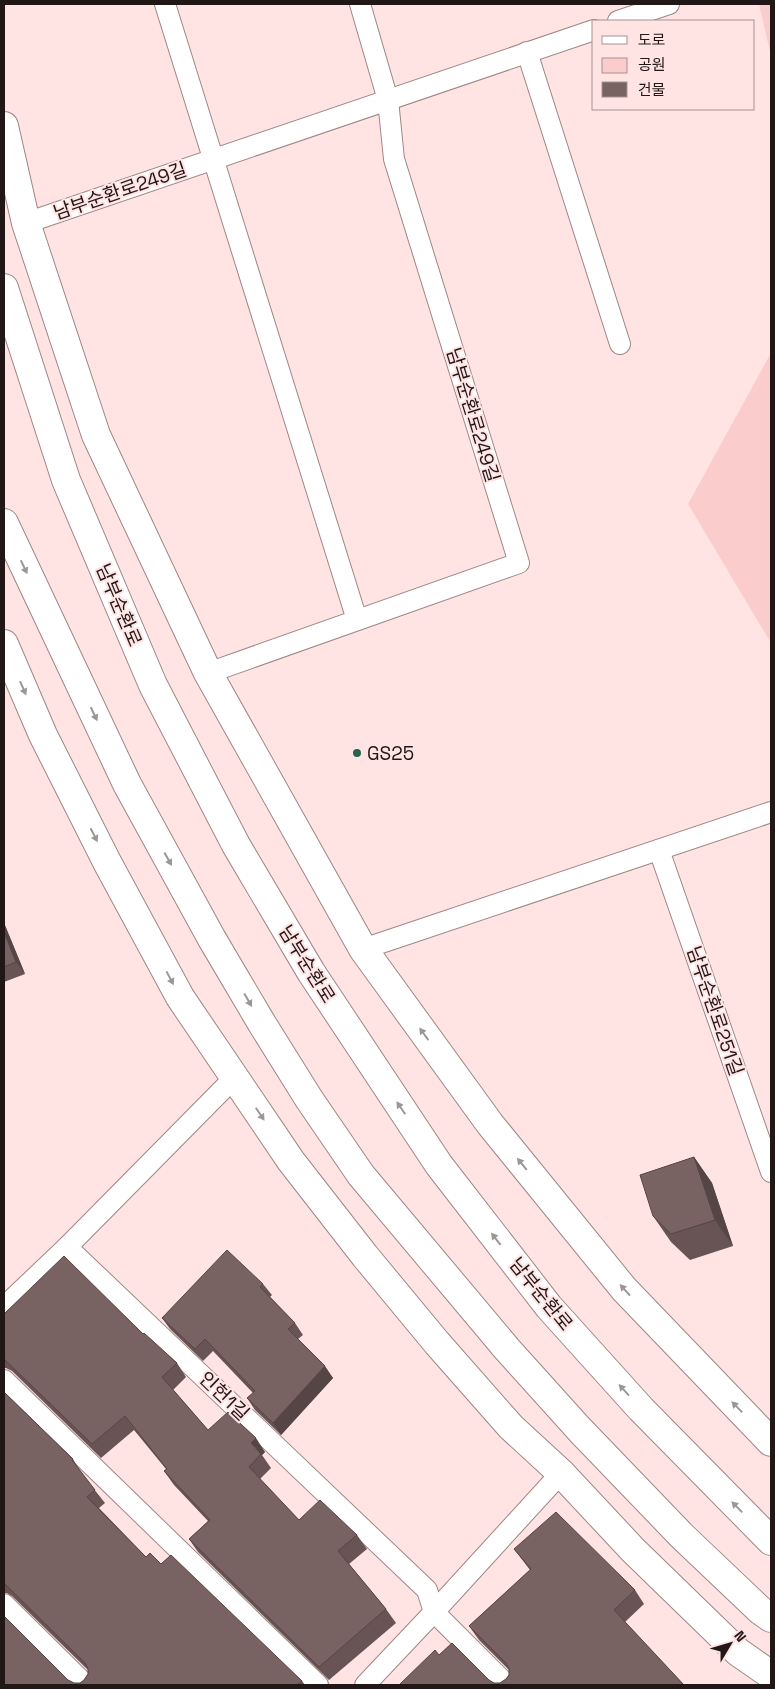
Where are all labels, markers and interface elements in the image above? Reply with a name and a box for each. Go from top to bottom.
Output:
legend [592,20,755,110]
text: 도로 [638,30,666,49]
text: 공원 [638,55,666,74]
text: 건물 [638,80,666,99]
street label: 남부순환로249길 [50,157,190,225]
street label: 남부순환로249길 [441,345,505,485]
one-way arrow [21,560,29,574]
street label: 남부순환로 [90,560,148,650]
one-way arrow [20,681,28,696]
one-way arrow [90,707,98,721]
place label: GS25 [367,741,414,766]
marker: GS25 [351,747,363,759]
one-way arrow [90,828,98,842]
one-way arrow [164,851,172,866]
street label: 남부순환로 [273,920,341,1008]
street label: 남부순환로251길 [681,943,749,1079]
one-way arrow [166,971,174,986]
one-way arrow [244,993,252,1008]
one-way arrow [419,1027,429,1041]
one-way arrow [396,1101,405,1115]
one-way arrow [255,1107,264,1121]
one-way arrow [517,1158,528,1170]
one-way arrow [491,1233,502,1246]
street label: 남부순환로 [504,1252,578,1336]
one-way arrow [619,1284,631,1296]
street label: 인헌1길 [194,1366,254,1426]
one-way arrow [618,1384,630,1396]
one-way arrow [731,1401,743,1413]
one-way arrow [731,1501,743,1513]
north arrow [705,1619,755,1669]
text: N [730,1627,750,1645]

